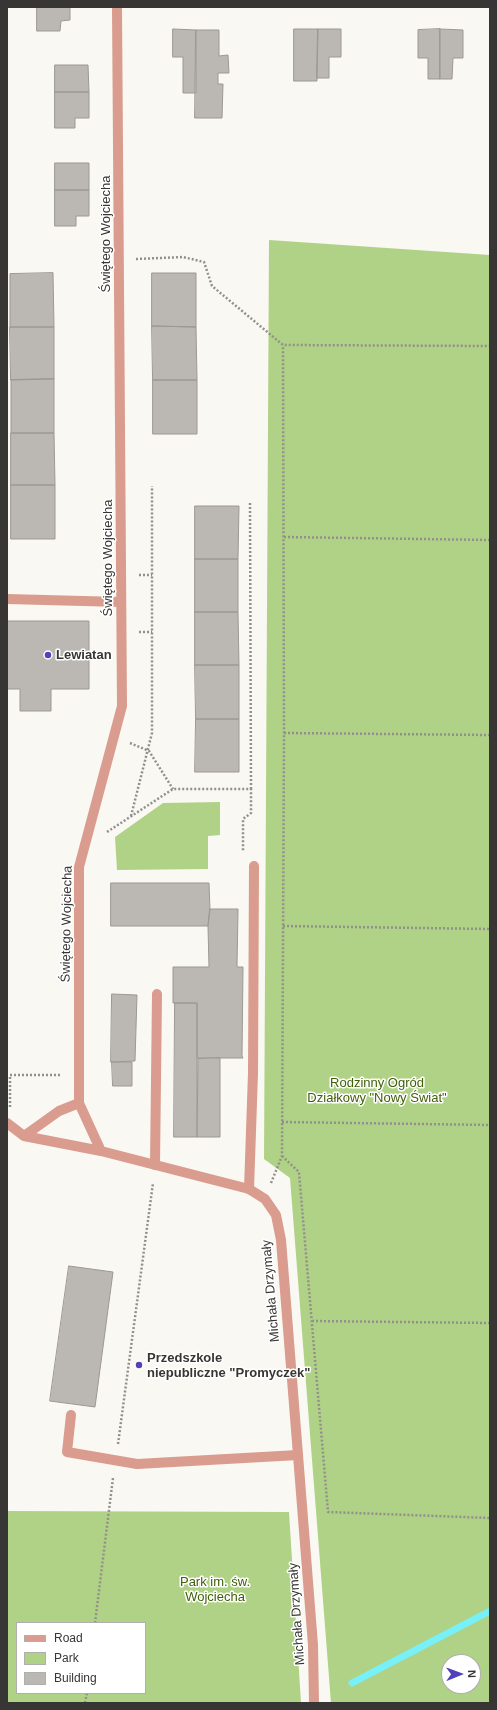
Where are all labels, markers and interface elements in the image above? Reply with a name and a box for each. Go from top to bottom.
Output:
street label: Świętego Wojciecha [98,176,114,292]
street label: Świętego Wojciecha [100,500,116,616]
place label: Lewiatan [56,647,112,663]
marker: Lewiatan [43,650,53,660]
street label: Świętego Wojciecha [58,865,76,983]
park label: Rodzinny Ogród Działkowy "Nowy Świat" [307,1075,447,1106]
street label: Michała Drzymały [259,1239,283,1343]
place label: Przedszkole niepubliczne "Promyczek" [147,1350,310,1381]
marker: Przedszkole niepubliczne "Promyczek" [134,1360,144,1370]
street label: Michała Drzymały [286,1562,308,1666]
park label: Park im. św. Wojciecha [180,1574,250,1605]
legend [16,1622,146,1694]
text: Road [54,1631,83,1645]
text: Park [54,1651,79,1665]
north arrow [441,1654,481,1694]
text: N [466,1670,478,1678]
text: Building [54,1671,97,1685]

